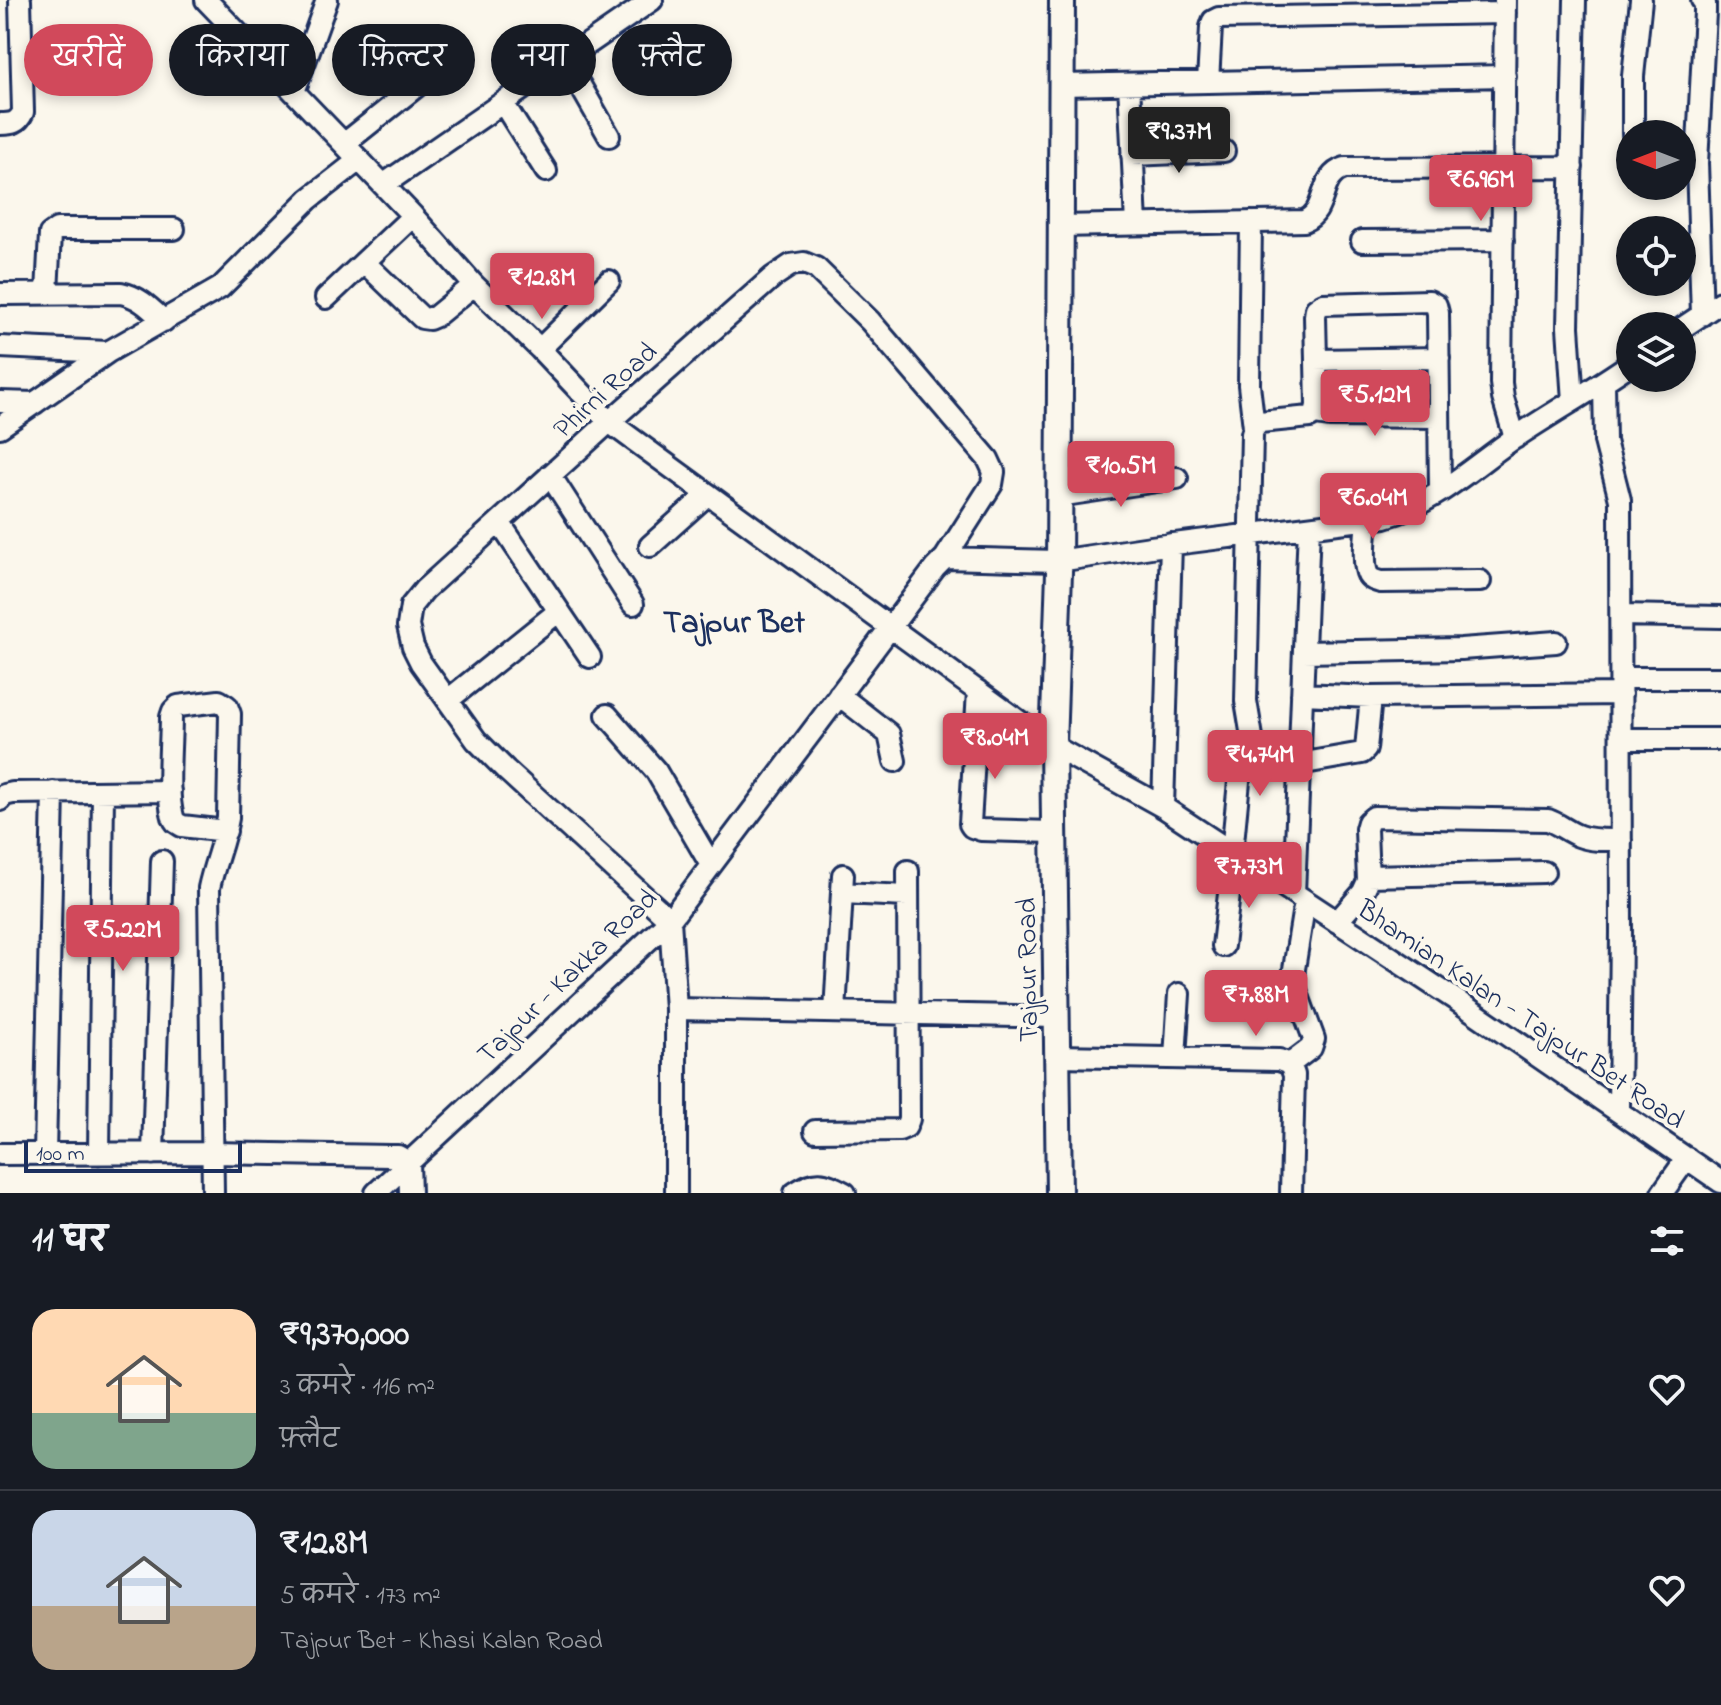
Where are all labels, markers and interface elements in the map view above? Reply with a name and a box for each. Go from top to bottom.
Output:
chip: खरीदें [24,24,153,96]
chip: किराया [169,24,316,96]
chip: फ़िल्टर [332,24,475,96]
chip: नया [491,24,596,96]
chip: फ़्लैट [612,24,732,96]
pin: ₹9.37M [1114,107,1244,175]
text: ₹9.37M [1146,114,1212,152]
north arrow [1616,120,1696,200]
map controls [1616,120,1696,392]
pin: ₹6.96M [1416,155,1546,223]
text: ₹6.96M [1447,162,1515,200]
button: locate [1616,216,1696,296]
pin: ₹12.8M [477,253,607,321]
text: ₹12.8M [508,260,576,298]
button: layers [1616,312,1696,392]
street label: Phirni Road [545,333,668,450]
pin: ₹5.12M [1310,370,1440,438]
text: ₹5.12M [1339,377,1411,415]
pin: ₹10.5M [1056,441,1186,509]
text: ₹10.5M [1085,448,1157,486]
pin: ₹6.04M [1308,473,1438,541]
text: ₹6.04M [1338,480,1408,518]
district label: Tajpur Bet [663,601,805,648]
pin: ₹8.04M [930,713,1060,781]
text: ₹8.04M [961,720,1029,758]
pin: ₹4.74M [1195,730,1325,798]
text: ₹4.74M [1226,737,1294,775]
pin: ₹7.73M [1184,842,1314,910]
text: ₹7.73M [1215,849,1283,887]
street label: Tajpur - Kakka Road [469,880,668,1075]
street label: Bhamian Kalan - Tajpur Bet Road [1347,890,1692,1141]
street label: Tajpur Road [1008,897,1051,1043]
pin: ₹5.22M [58,905,188,973]
text: ₹5.22M [84,912,162,950]
pin: ₹7.88M [1191,970,1321,1038]
text: ₹7.88M [1223,977,1289,1015]
scale bar [24,1137,242,1173]
text: 100 m [36,1139,85,1171]
text: 11 घर [32,1217,107,1267]
icon: filters [1645,1219,1689,1263]
text: ₹9,370,000 [280,1311,409,1361]
icon: home [96,1341,192,1437]
icon: heart [1645,1367,1689,1411]
text: 3 कमरे · 116 m² [280,1369,435,1407]
text: फ़्लैट [280,1422,339,1460]
text: ₹12.8M [280,1520,368,1570]
icon: home [96,1542,192,1638]
icon: heart [1645,1568,1689,1612]
text: 5 कमरे · 173 m² [280,1578,441,1616]
text: Tajpur Bet - Khasi Kalan Road [280,1623,603,1661]

